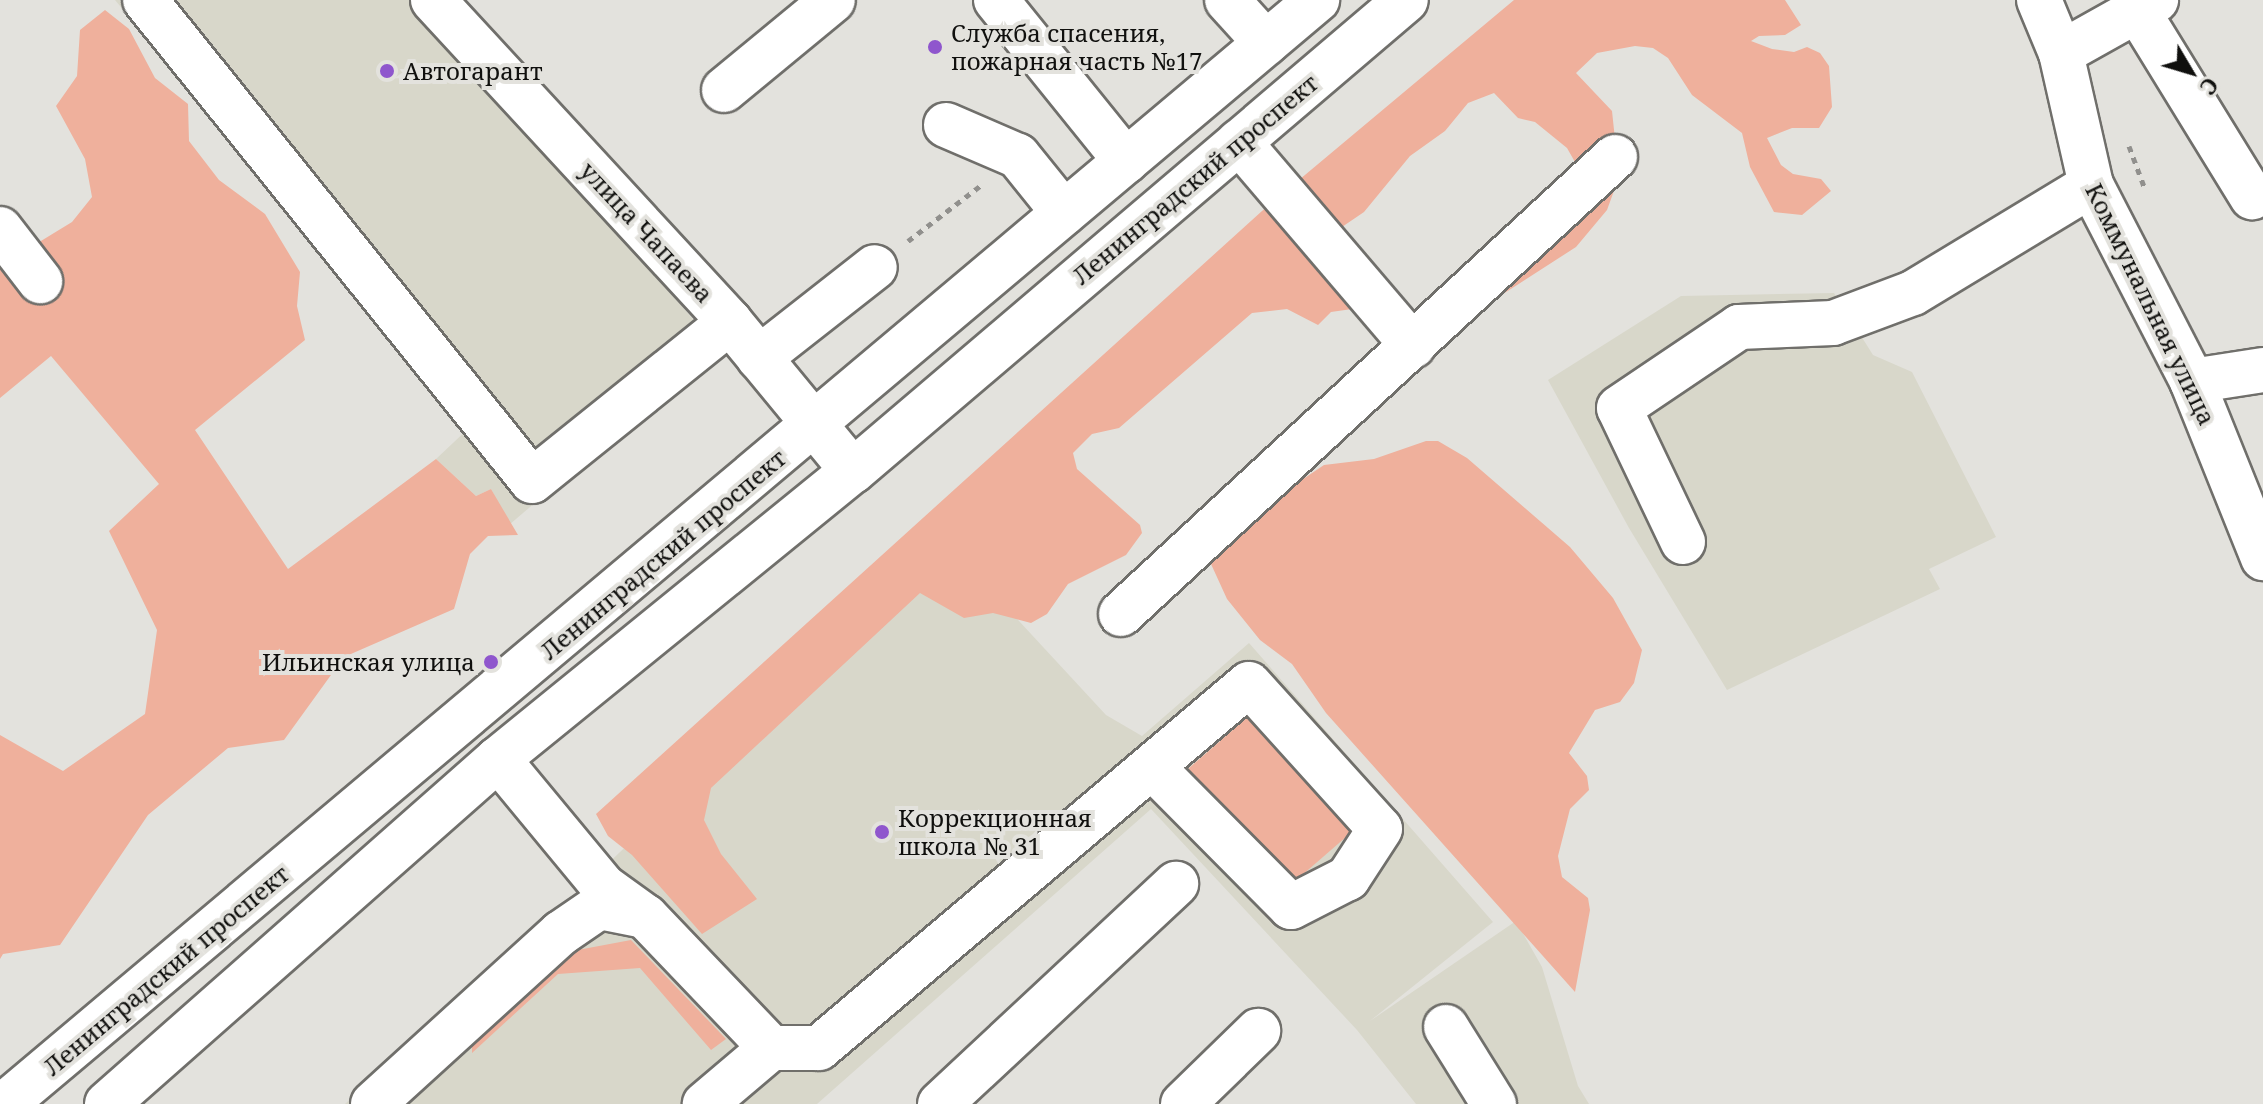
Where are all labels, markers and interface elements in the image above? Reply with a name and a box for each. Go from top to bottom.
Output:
place label: Служба спасения, пожарная часть №17 [951,19,1202,75]
north arrow [2151,32,2231,112]
marker: Служба спасения, пожарная часть №17 [926,38,944,56]
place label: Автогарант [403,57,543,85]
marker: Автогарант [378,62,396,80]
street label: Ленинградский проспект [1067,68,1323,290]
text: С [2194,72,2226,102]
street label: улица Чапаева [575,156,719,308]
street label: Коммунальная улица [2080,179,2222,429]
street label: Ленинградский проспект [535,443,791,665]
place label: Ильинская улица [262,648,475,676]
marker: Ильинская улица [482,653,500,671]
place label: Коррекционная школа № 31 [898,804,1092,860]
marker: Коррекционная школа № 31 [873,823,891,841]
street label: Ленинградский проспект [38,859,294,1081]

